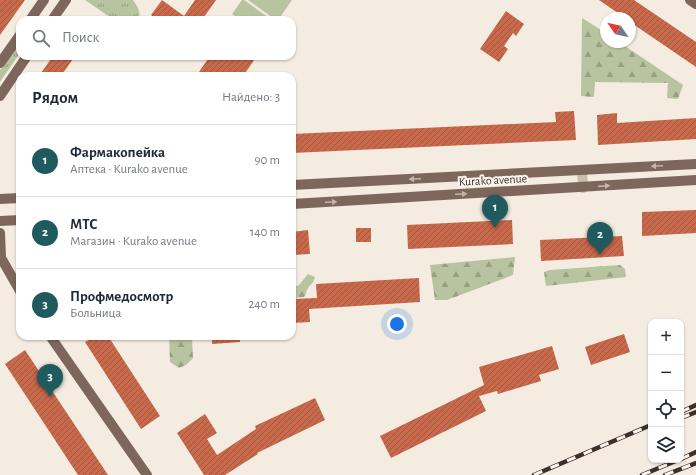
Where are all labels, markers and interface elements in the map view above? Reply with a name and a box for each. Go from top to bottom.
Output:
north arrow [600,12,636,48]
search box [16,16,296,60]
icon: search [30,27,52,49]
text: Поиск [62,30,100,45]
text: Рядом [32,89,78,106]
text: Найдено: 3 [222,91,280,104]
text: Фармакопейка [70,145,165,160]
text: 1 [43,154,47,167]
text: 90 m [254,154,280,167]
text: Аптека · Kurako avenue [70,163,188,176]
one-way arrow [650,163,663,169]
street label: Kurako avenue [458,172,528,188]
one-way arrow [409,175,421,182]
one-way arrow [598,183,611,190]
one-way arrow [455,191,467,198]
pin: 1 [482,195,508,228]
one-way arrow [325,198,337,205]
text: МТС [70,217,98,232]
pin: 2 [587,222,613,255]
text: 2 [42,226,48,239]
text: 140 m [250,226,280,239]
text: Магазин · Kurako avenue [70,235,197,248]
text: Профмедосмотр [70,289,173,304]
text: 3 [42,298,48,311]
text: 240 m [248,298,280,311]
text: Больница [70,307,122,320]
your location [387,314,407,334]
map controls [648,319,684,463]
button: + [648,319,684,355]
button: − [648,355,684,391]
pin: 3 [37,364,63,397]
button: locate [648,391,684,427]
button: layers [648,427,684,463]

